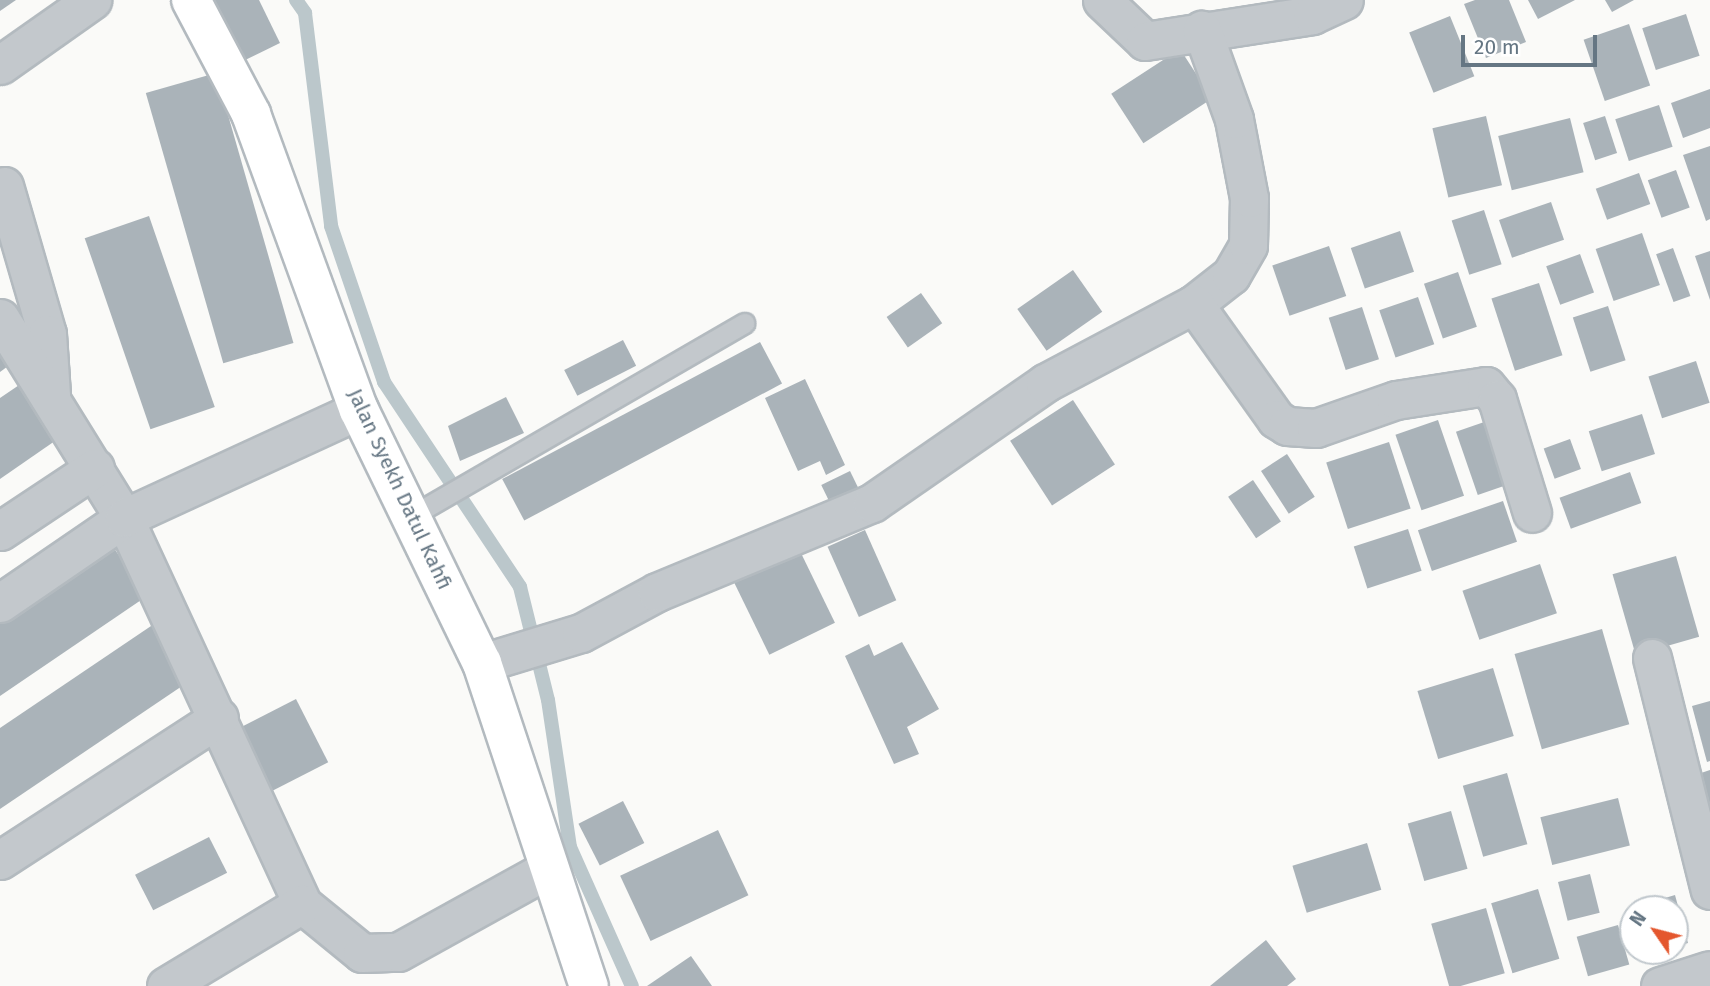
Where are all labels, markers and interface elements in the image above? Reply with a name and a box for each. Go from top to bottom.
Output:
scale bar [1465,21,1602,65]
text: 20 m [1474,34,1520,60]
street label: Jalan Syekh Datul Kahfi [342,385,458,593]
north arrow [1619,895,1689,965]
text: N [1625,907,1651,931]

